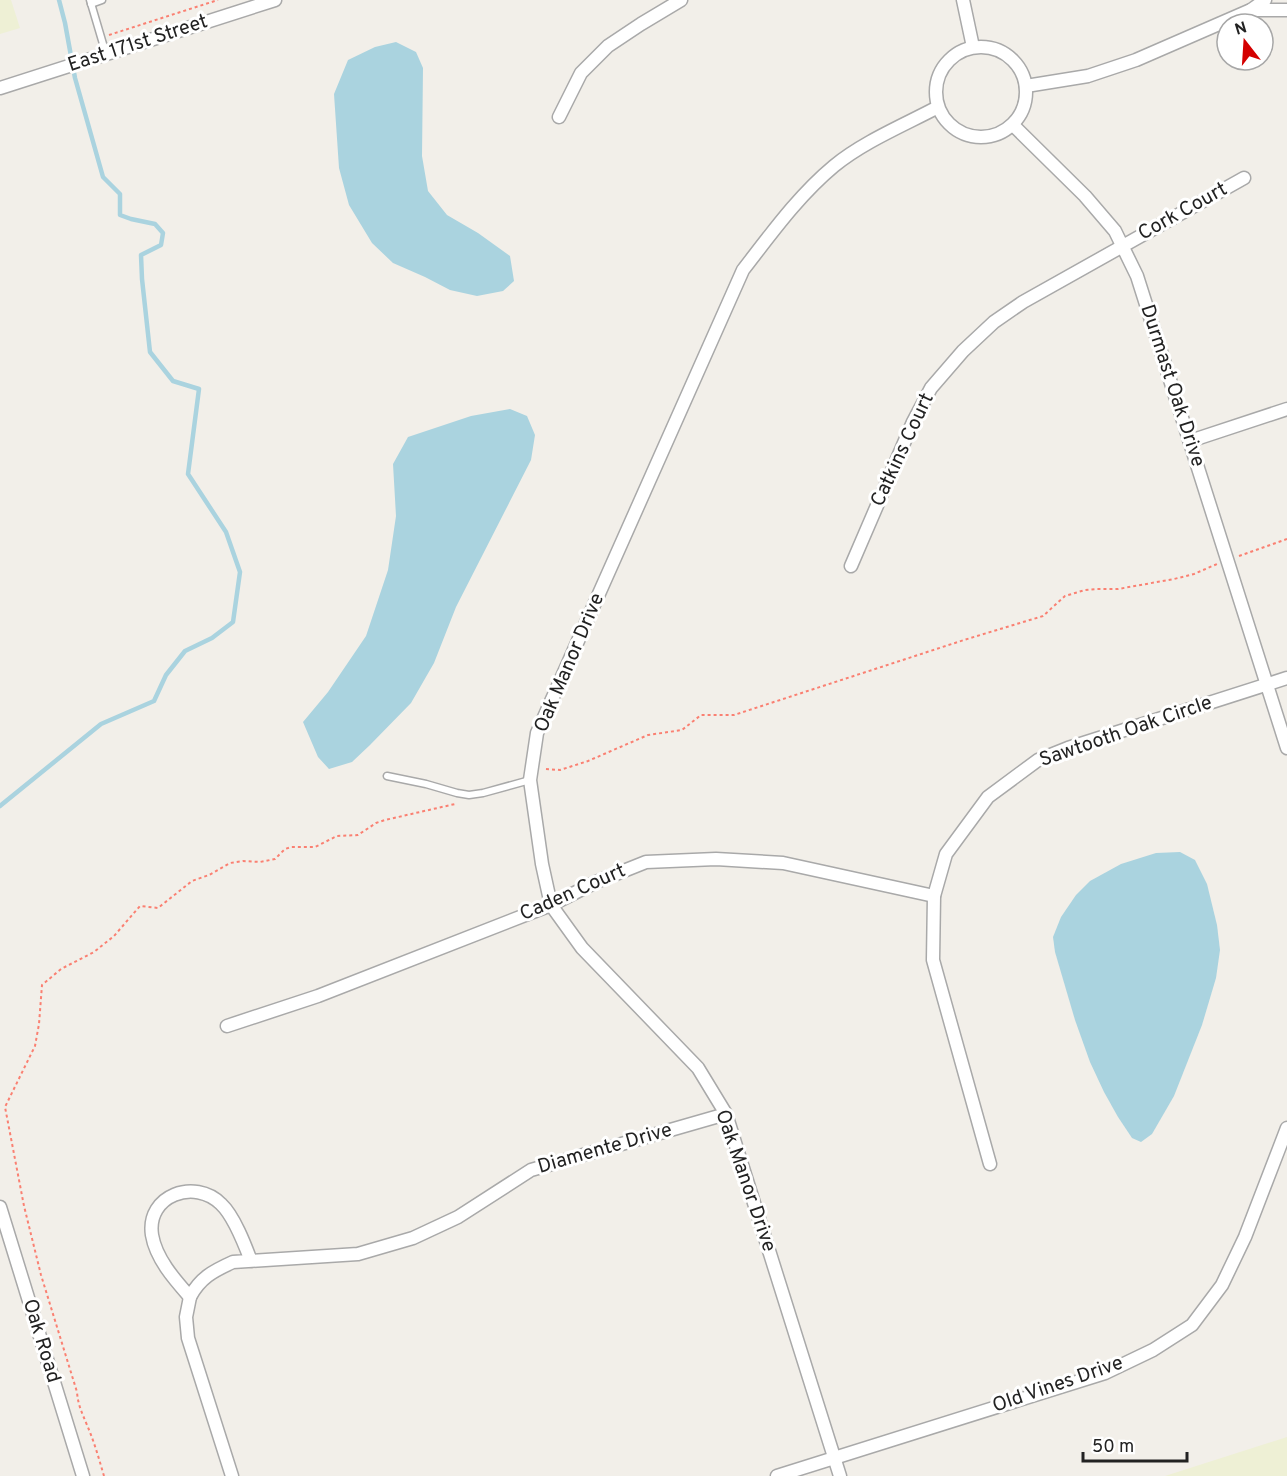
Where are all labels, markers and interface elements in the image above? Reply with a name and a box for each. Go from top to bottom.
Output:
street label: East 171st Street [65,9,211,79]
north arrow [1215,12,1275,72]
text: N [1233,18,1250,41]
street label: Cork Court [1134,177,1232,247]
street label: Durmast Oak Drive [1133,302,1211,470]
street label: Catkins Court [865,389,941,511]
street label: Oak Manor Drive [529,589,611,737]
street label: Sawtooth Oak Circle [1036,690,1216,774]
street label: Caden Court [516,858,630,928]
street label: Oak Manor Drive [708,1106,782,1256]
street label: Diamente Drive [535,1117,675,1181]
street label: Oak Road [16,1296,66,1386]
street label: Old Vines Drive [989,1350,1127,1420]
scale bar [1083,1425,1186,1463]
text: 50 m [1092,1436,1134,1459]

